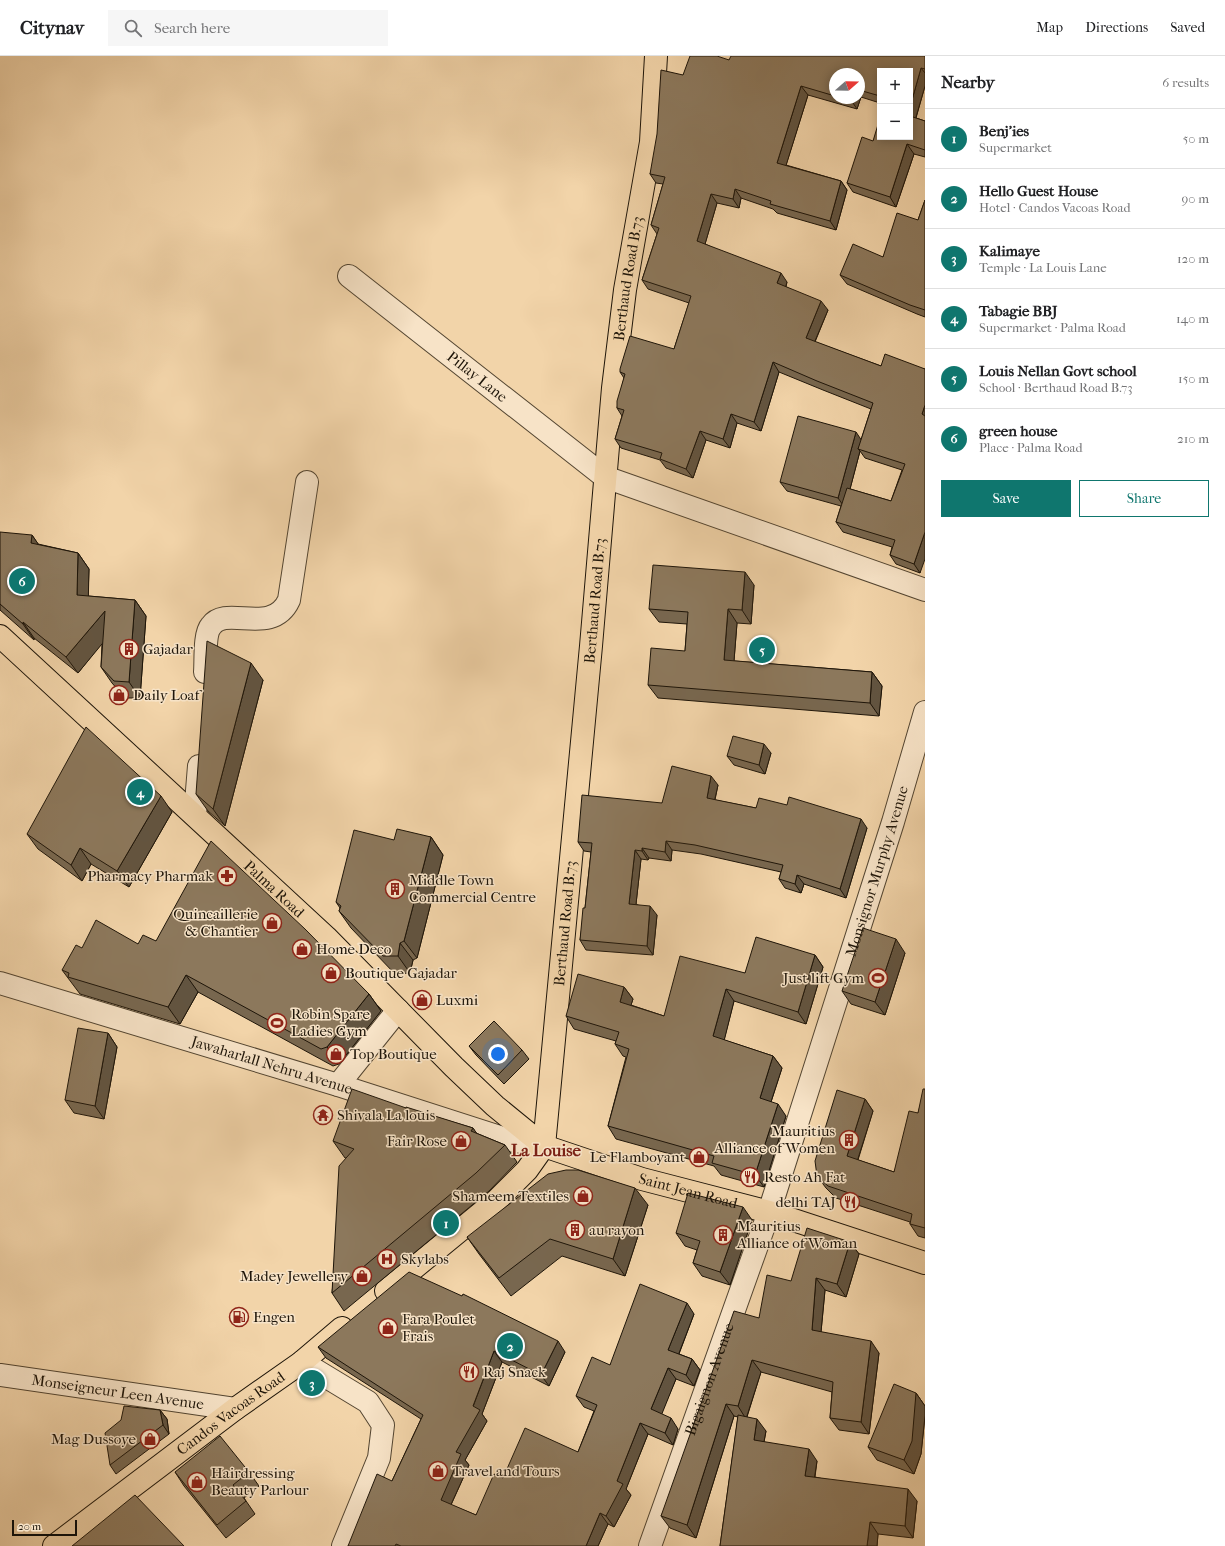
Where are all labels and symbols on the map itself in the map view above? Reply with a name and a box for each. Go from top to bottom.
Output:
north arrow [829,68,865,104]
street label: Berthaud Road B.73 [610,215,647,342]
street label: Pillay Lane [443,347,511,406]
street label: Berthaud Road B.73 [580,537,609,664]
pin: 6 [9,566,35,596]
pin: 5 [749,635,775,665]
building icon: Gajadar [118,638,140,660]
place label: Gajadar [143,640,193,658]
shop icon: Daily Loaf [108,684,130,706]
place label: Daily Loaf [133,686,203,704]
pin: 4 [127,777,153,807]
street label: Monsignor Murphy Avenue [842,783,912,959]
street label: Palma Road [240,857,309,922]
street label: Berthaud Road B.73 [550,860,580,987]
pharmacy icon: Pharmacy Pharmak [216,865,238,887]
place label: Pharmacy Pharmak [87,867,213,885]
place label: Middle Town Commercial Centre [409,871,536,906]
building icon: Middle Town Commercial Centre [384,878,406,900]
place label: Quincaillerie & Chantier [173,905,259,940]
shop icon: Quincaillerie & Chantier [261,912,283,934]
shop icon: Home Deco [291,938,313,960]
place label: Home Deco [316,940,392,958]
shop icon: Boutique Gajadar [320,962,342,984]
place label: Boutique Gajadar [345,964,458,982]
sports icon: Just lift Gym [867,967,889,989]
place label: Just lift Gym [782,969,865,987]
shop icon: Luxmi [411,989,433,1011]
place label: Luxmi [436,991,479,1009]
place label: Robin Spare Ladies Gym [291,1005,370,1040]
sports icon: Robin Spare Ladies Gym [266,1012,288,1034]
street label: Jawaharlall Nehru Avenue [188,1032,355,1098]
shop icon: Top Boutique [325,1043,347,1065]
your location [488,1044,508,1064]
place label: Top Boutique [350,1045,437,1063]
temple icon: Shivala La louis [312,1104,334,1126]
place label: Shivala La louis [337,1106,436,1124]
place label: Mauritius Alliance of Women [713,1122,835,1157]
building icon: Mauritius Alliance of Women [838,1129,860,1151]
shop icon: Fair Rose [450,1130,472,1152]
place label: Fair Rose [387,1132,448,1150]
district label: La Louise [511,1140,582,1160]
shop icon: Le Flamboyant [688,1146,710,1168]
place label: Le Flamboyant [590,1148,686,1166]
restaurant icon: Resto Ah Fat [739,1166,761,1188]
place label: Resto Ah Fat [764,1168,846,1186]
street label: Saint Jean Road [637,1170,740,1213]
shop icon: Shameem Textiles [572,1185,594,1207]
place label: Shameem Textiles [452,1187,569,1205]
restaurant icon: delhi TAJ [839,1191,861,1213]
place label: delhi TAJ [775,1193,836,1211]
pin: 1 [433,1208,459,1238]
place label: Mauritius Alliance of Woman [736,1217,858,1252]
building icon: au rayon [564,1219,586,1241]
place label: au rayon [589,1221,645,1239]
building icon: Mauritius Alliance of Woman [712,1224,734,1246]
hospital icon: Skylabs [376,1248,398,1270]
place label: Skylabs [401,1250,449,1268]
shop icon: Madey Jewellery [351,1265,373,1287]
place label: Madey Jewellery [240,1267,349,1285]
fuel station icon: Engen [228,1306,250,1328]
place label: Engen [253,1308,295,1326]
place label: Fara Poulet Frais [402,1310,476,1345]
shop icon: Fara Poulet Frais [377,1317,399,1339]
street label: Bigaignon Avenue [681,1320,738,1438]
pin: 2 [497,1331,523,1361]
restaurant icon: Raj Snack [458,1361,480,1383]
place label: Raj Snack [483,1363,546,1381]
street label: Candos Vacoas Road [173,1367,289,1459]
pin: 3 [299,1368,325,1398]
street label: Monseigneur Leen Avenue [31,1371,206,1413]
shop icon: Mag Dussoye [139,1428,161,1450]
place label: Mag Dussoye [51,1430,137,1448]
shop icon: Travel and Tours [427,1460,449,1482]
place label: Travel and Tours [452,1462,560,1480]
place label: Hairdressing Beauty Parlour [211,1464,309,1499]
shop icon: Hairdressing Beauty Parlour [186,1471,208,1493]
scale bar [12,1518,77,1537]

